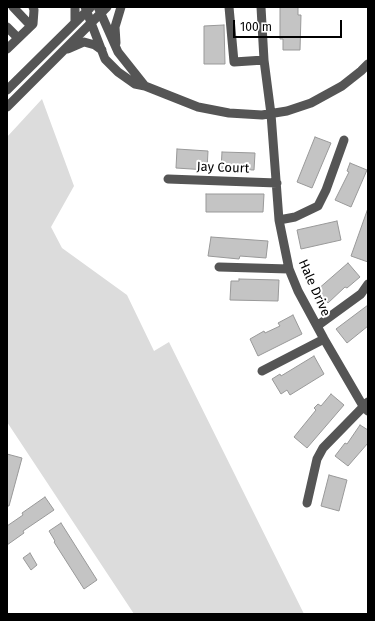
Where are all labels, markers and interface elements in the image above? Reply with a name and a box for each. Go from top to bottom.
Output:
scale bar [235,12,344,38]
text: 100 m [240,20,272,34]
street label: Jay Court [196,159,250,177]
street label: Hale Drive [295,257,333,319]

